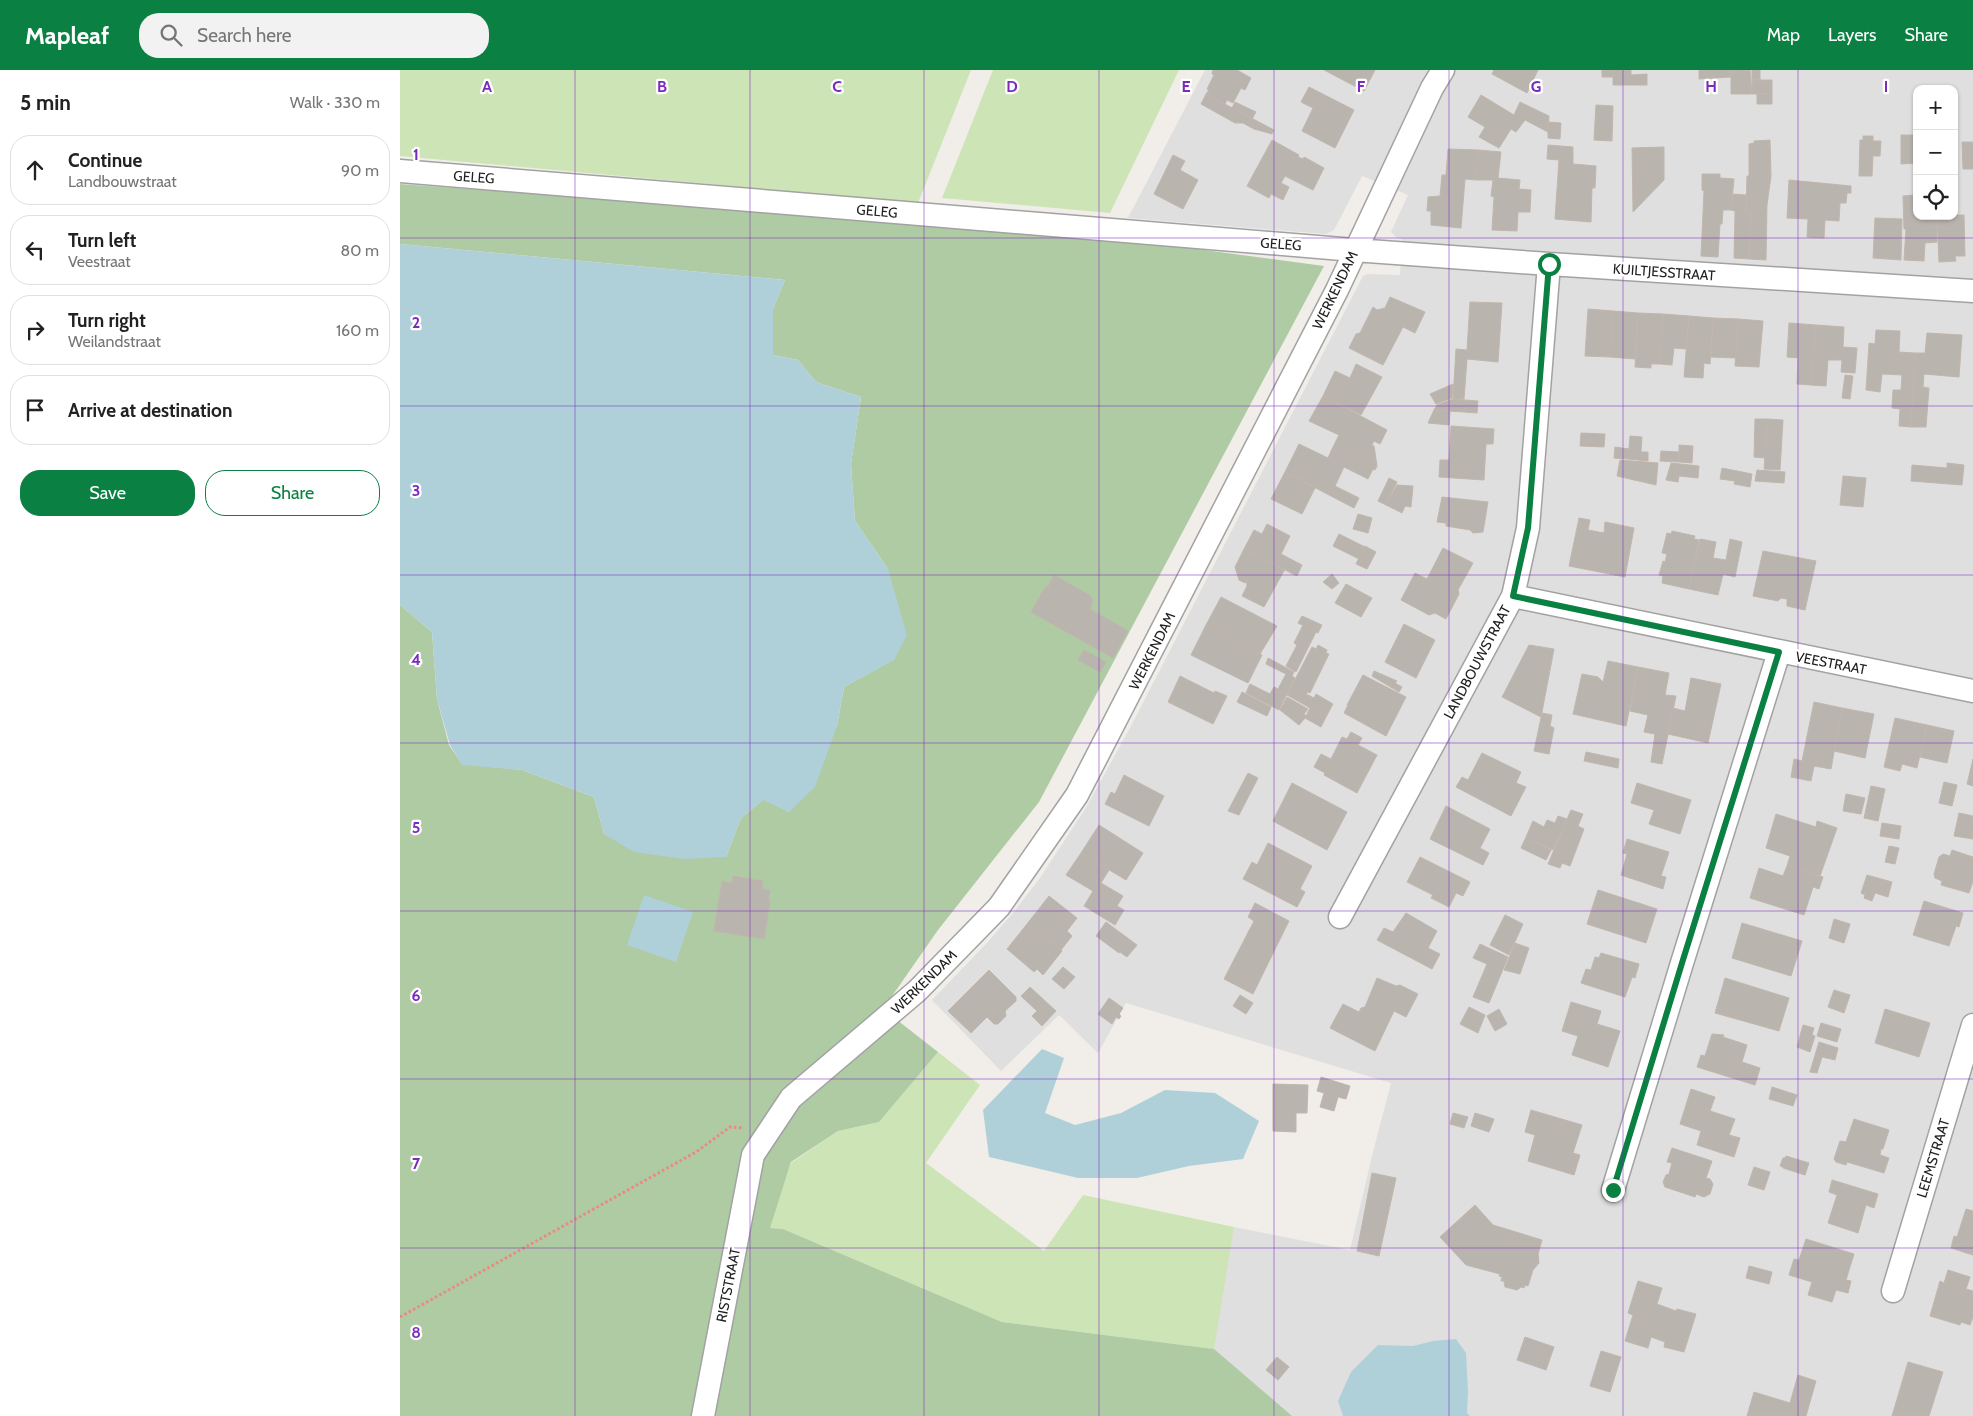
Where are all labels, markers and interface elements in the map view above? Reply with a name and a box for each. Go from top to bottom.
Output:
search box [139,13,489,58]
text: Mapleaf [25,21,109,50]
icon: search [157,21,185,49]
text: Search here [197,24,291,47]
text: Map [1767,24,1800,46]
text: Layers [1828,24,1877,46]
text: Share [1905,24,1948,46]
text: A [482,77,492,96]
text: B [657,77,667,96]
text: C [832,77,842,96]
text: D [1006,77,1018,96]
text: E [1181,77,1191,96]
text: F [1357,77,1366,96]
text: G [1531,77,1541,96]
text: H [1705,77,1717,96]
text: I [1884,77,1888,96]
map controls [1913,85,1958,220]
button: + [1913,85,1958,130]
text: 5 min [20,90,71,115]
text: Walk · 330 m [290,93,380,112]
button: − [1913,130,1958,175]
text: 1 [413,145,419,164]
text: Continue [68,149,142,172]
icon: ahead [21,156,49,184]
text: 90 m [341,161,379,180]
street label: GELEG [453,167,495,187]
text: Landbouwstraat [68,172,177,191]
button: locate [1913,175,1958,220]
street label: GELEG [856,200,898,222]
text: Turn left [68,229,136,252]
street label: GELEG [1260,234,1302,254]
icon: left [21,236,49,264]
text: 80 m [341,241,379,260]
street label: WERKENDAM [1308,248,1362,332]
text: Veestraat [68,252,131,271]
route start [1538,253,1561,276]
street label: KUILTJESSTRAAT [1612,259,1716,285]
text: Turn right [68,309,146,332]
text: 2 [412,313,420,332]
icon: right [21,316,49,344]
text: 160 m [336,321,379,340]
text: Weilandstraat [68,332,161,351]
icon: arrive [21,396,49,424]
text: Arrive at destination [68,399,232,422]
button: Save [20,470,195,516]
button: Share [205,470,380,516]
text: 3 [412,481,420,500]
street label: LANDBOUWSTRAAT [1439,602,1515,722]
street label: WERKENDAM [1125,609,1179,693]
street label: VEESTRAAT [1794,647,1869,679]
text: 4 [411,650,421,669]
text: 5 [412,818,420,837]
street label: WERKENDAM [887,946,961,1018]
text: 6 [412,986,421,1005]
street label: LEEMSTRAAT [1912,1116,1954,1200]
text: 7 [412,1154,421,1173]
route end [1602,1179,1625,1202]
street label: RISTSTRAAT [712,1246,744,1324]
text: 8 [411,1323,421,1342]

